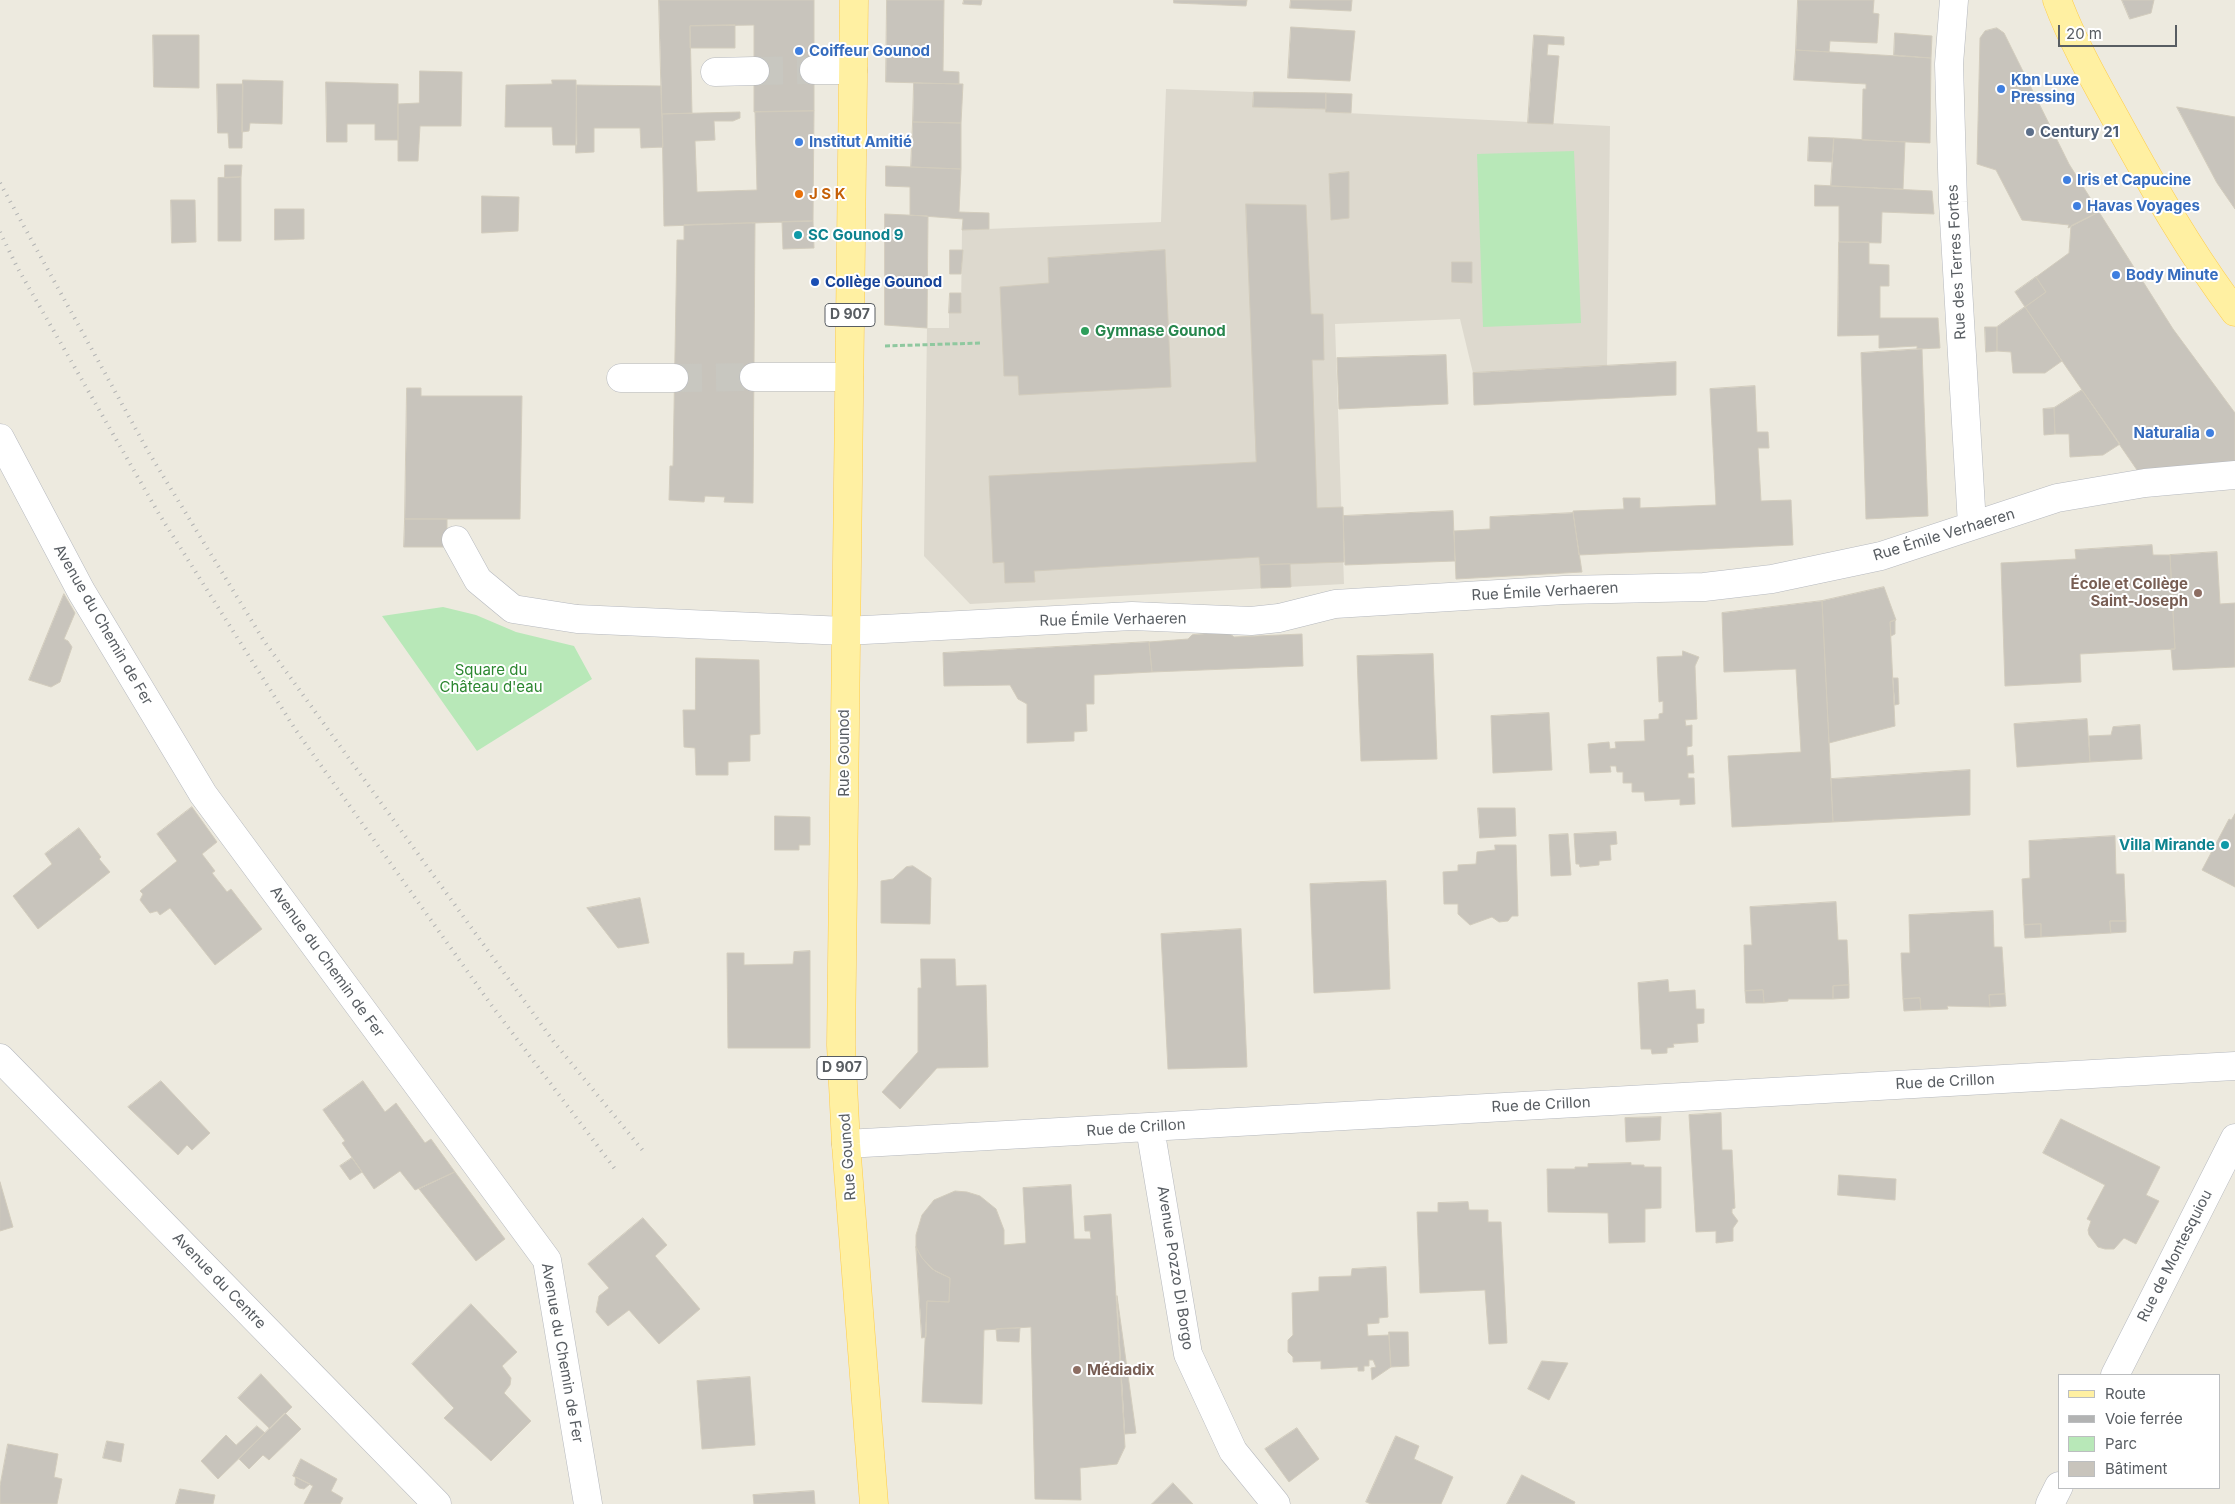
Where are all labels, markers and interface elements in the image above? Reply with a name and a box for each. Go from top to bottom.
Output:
scale bar [2060,15,2179,47]
text: 20 m [2066,24,2102,43]
place label: Coiffeur Gounod [809,42,930,60]
marker: Coiffeur Gounod [793,45,805,57]
place label: Kbn Luxe Pressing [2011,71,2079,106]
marker: Kbn Luxe Pressing [1995,83,2007,95]
place label: Century 21 [2040,123,2119,141]
marker: Century 21 [2024,126,2036,138]
place label: Institut Amitié [809,133,912,151]
marker: Institut Amitié [793,136,805,148]
place label: Iris et Capucine [2077,171,2191,189]
marker: Iris et Capucine [2061,174,2073,186]
street label: Rue des Terres Fortes [1944,184,1970,340]
place label: J S K [809,185,845,203]
marker: J S K [793,188,805,200]
place label: Havas Voyages [2087,197,2200,215]
marker: Havas Voyages [2071,200,2083,212]
place label: SC Gounod 9 [808,226,904,244]
marker: SC Gounod 9 [792,229,804,241]
place label: Body Minute [2126,266,2218,284]
marker: Body Minute [2110,269,2122,281]
place label: Collège Gounod [825,273,942,291]
marker: Collège Gounod [809,276,821,288]
road number: D 907 [825,304,875,326]
place label: Gymnase Gounod [1095,322,1226,340]
marker: Gymnase Gounod [1079,325,1091,337]
place label: Naturalia [2134,424,2200,442]
marker: Naturalia [2204,427,2216,439]
street label: Rue Émile Verhaeren [1871,505,2017,565]
street label: Avenue du Chemin de Fer [50,542,156,708]
place label: École et Collège Saint-Joseph [2071,575,2188,610]
street label: Rue Émile Verhaeren [1471,579,1619,605]
marker: École et Collège Saint-Joseph [2192,587,2204,599]
street label: Rue Émile Verhaeren [1039,610,1187,630]
park label: Square du Château d'eau [439,661,543,696]
street label: Rue Gounod [835,709,853,797]
place label: Villa Mirande [2119,836,2215,854]
marker: Villa Mirande [2219,839,2231,851]
street label: Avenue du Chemin de Fer [266,883,388,1041]
road number: D 907 [817,1056,867,1080]
street label: Rue de Crillon [1895,1070,1995,1094]
street label: Rue de Crillon [1491,1093,1591,1117]
street label: Rue Gounod [836,1113,860,1201]
street label: Rue de Crillon [1086,1116,1186,1140]
street label: Avenue Pozzo Di Borgo [1153,1185,1197,1351]
street label: Rue de Montesquiou [2134,1187,2216,1325]
street label: Avenue du Centre [168,1229,270,1333]
street label: Avenue du Chemin de Fer [537,1262,587,1444]
place label: Médiadix [1087,1361,1154,1379]
marker: Médiadix [1071,1364,1083,1376]
legend [2058,1374,2220,1489]
text: Route [2105,1384,2146,1403]
text: Voie ferrée [2105,1409,2183,1428]
text: Parc [2105,1434,2137,1453]
text: Bâtiment [2105,1459,2167,1478]

